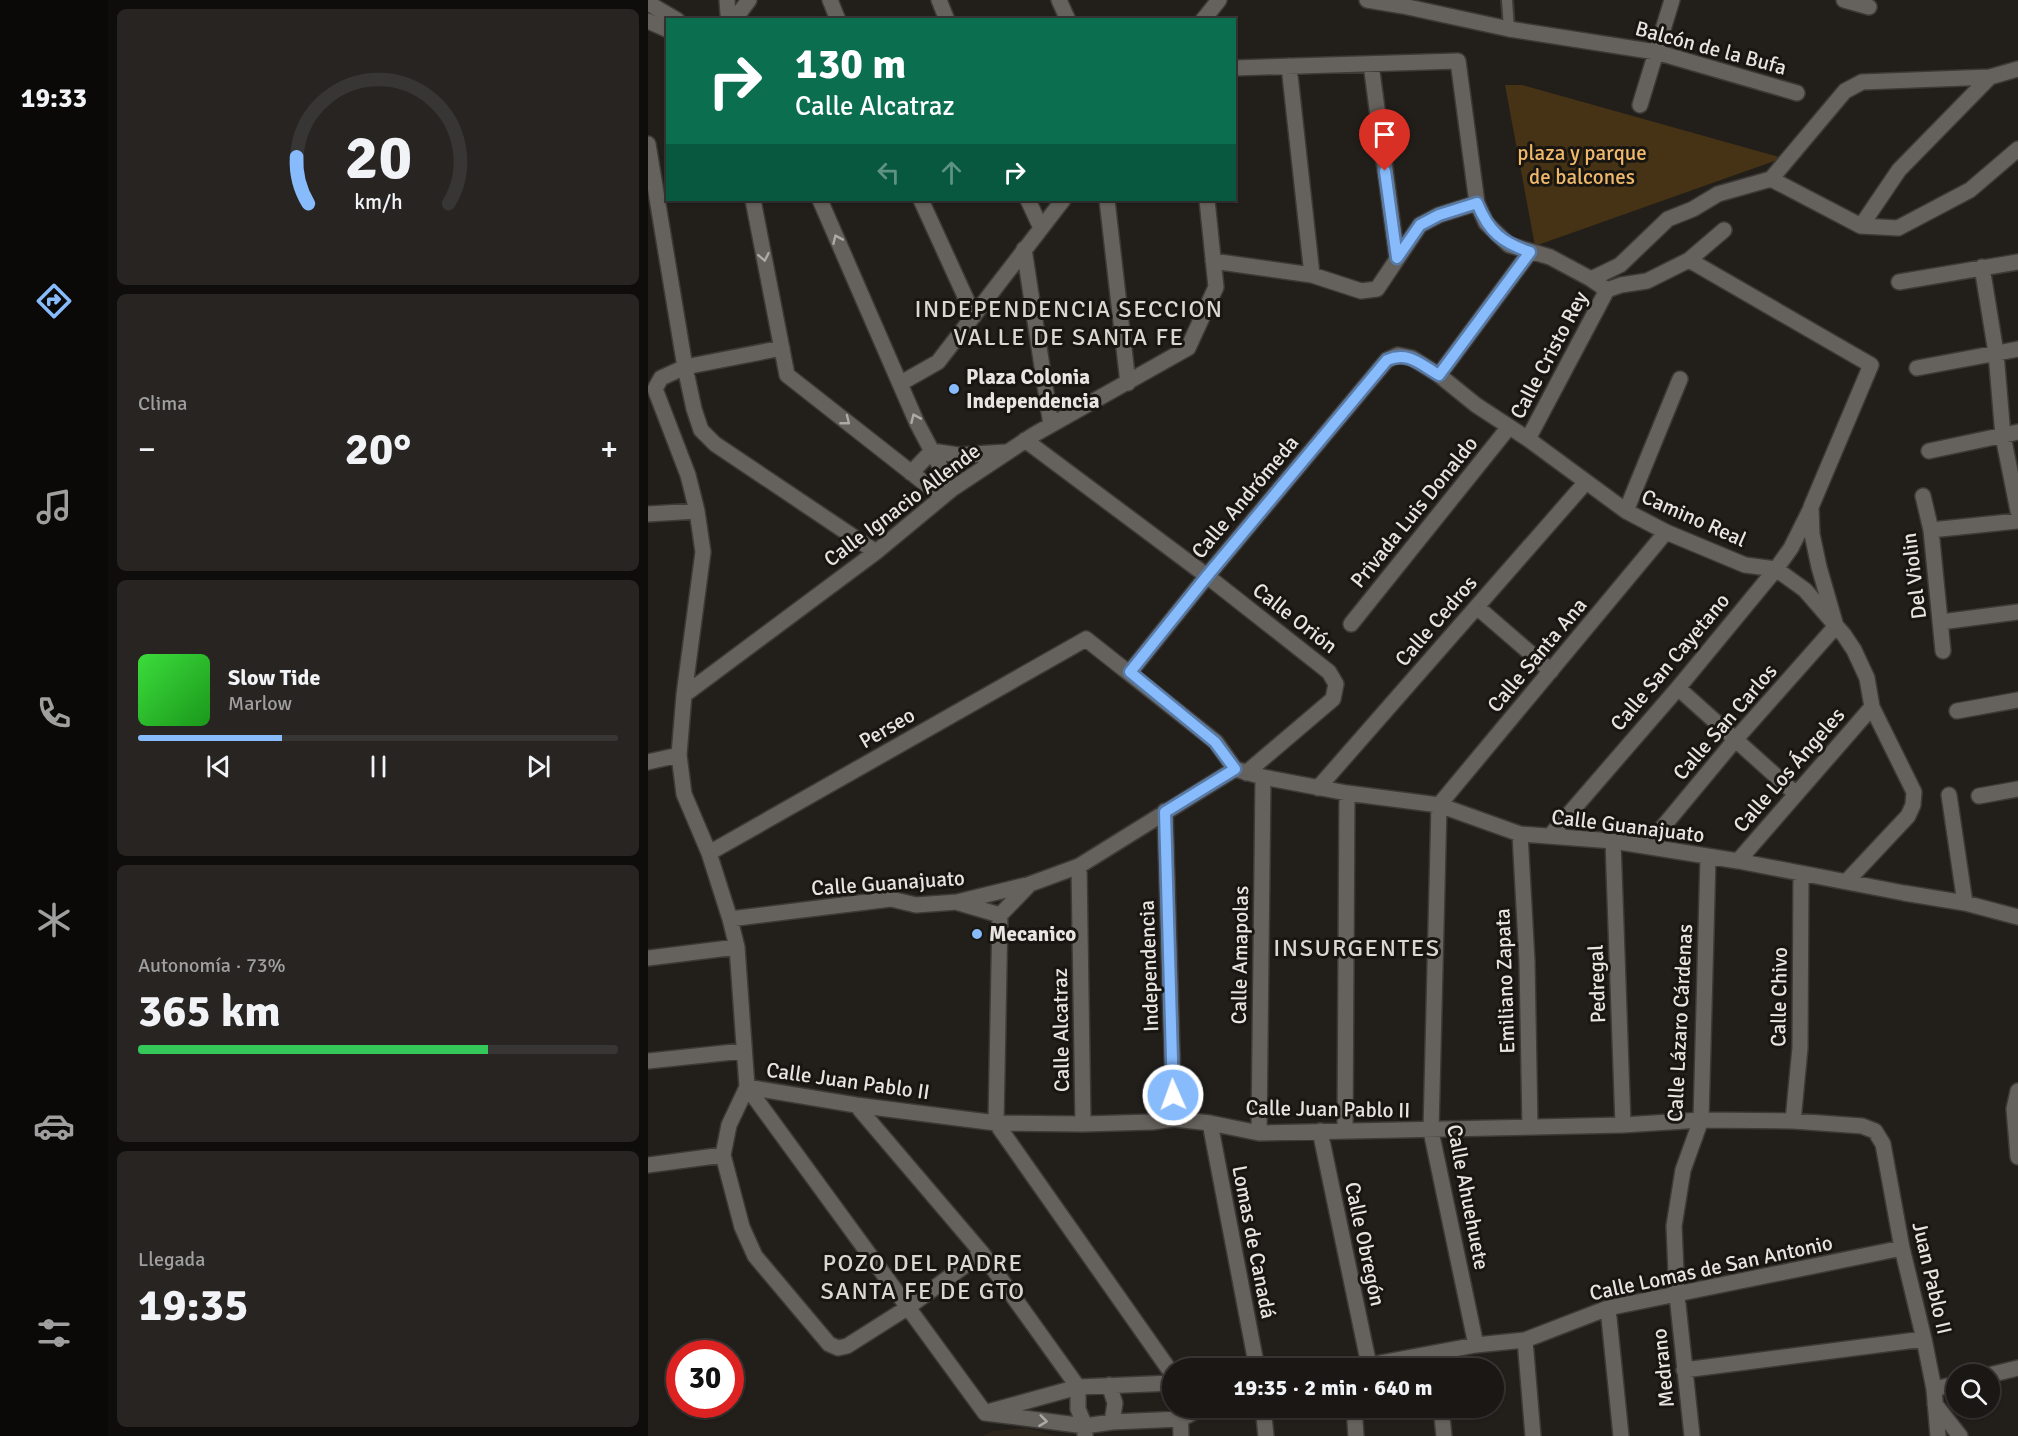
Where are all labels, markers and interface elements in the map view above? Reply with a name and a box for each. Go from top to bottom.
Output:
street label: Balcón de la Bufa [1632,15,1790,81]
text: 130 m [795,39,906,90]
icon: right [696,42,774,120]
text: 19:33 [21,82,87,115]
text: Calle Alcatraz [795,90,955,123]
pin [1359,109,1410,171]
icon: arrive [1368,118,1401,151]
text: 20 [344,119,412,196]
park label: plaza y parque de balcones [1517,140,1647,190]
icon: left [872,156,905,189]
icon: ahead [935,156,968,189]
icon: right [998,156,1031,189]
text: km/h [354,190,402,216]
one-way arrow [832,235,844,246]
one-way arrow [757,252,770,262]
icon: directions [33,280,75,322]
street label: Calle Cristo Rey [1504,286,1594,423]
district label: INDEPENDENCIA SECCION VALLE DE SANTA FE [914,294,1224,352]
place label: Plaza Colonia Independencia [966,364,1100,414]
marker: Plaza Colonia Independencia [947,382,961,396]
text: Clima [138,391,187,416]
one-way arrow [839,414,850,425]
one-way arrow [910,414,922,425]
text: 20° [345,422,411,477]
text: − [138,429,156,470]
text: + [600,429,618,470]
street label: Calle Andrómeda [1186,430,1304,564]
street label: Privada Luis Donaldo [1345,431,1483,593]
street label: Calle Ignacio Allende [819,438,985,572]
street label: Camino Real [1637,483,1751,553]
icon: music [33,486,75,528]
street label: Del Violin [1896,531,1932,621]
street label: Calle Cedros [1390,570,1482,672]
street label: Calle Orión [1248,577,1342,659]
street label: Calle San Cayetano [1605,588,1735,736]
street label: Calle Santa Ana [1482,592,1592,718]
street label: Calle San Carlos [1667,659,1783,785]
text: Slow Tide [228,664,320,691]
text: Marlow [228,691,292,716]
icon: phone [33,692,75,734]
street label: Perseo [854,702,920,754]
street label: Calle Los Ángeles [1728,702,1850,838]
icon: previous [202,750,235,783]
icon: pause [362,750,395,783]
icon: next [522,750,555,783]
street label: Calle Guanajuato [1550,804,1706,848]
street label: Calle Guanajuato [810,865,966,901]
street label: Calle Amapolas [1226,886,1254,1024]
icon: climate [33,899,75,941]
street label: Independencia [1134,900,1164,1032]
street label: Emiliano Zapata [1489,908,1521,1054]
place label: Mecanico [989,921,1076,947]
street label: Calle Lázaro Cárdenas [1662,923,1698,1123]
marker: Mecanico [970,927,984,941]
district label: INSURGENTES [1273,933,1441,963]
street label: Pedregal [1583,944,1611,1024]
street label: Calle Chivo [1765,947,1793,1047]
text: Autonomía · 73% [138,953,286,978]
street label: Calle Alcatraz [1047,968,1075,1092]
text: 365 km [138,984,281,1039]
street label: Calle Juan Pablo II [765,1057,931,1105]
position arrow [1141,1063,1205,1127]
street label: Calle Juan Pablo II [1245,1095,1411,1123]
icon: car [33,1105,75,1147]
street label: Calle Ahuehuete [1441,1122,1495,1272]
street label: Lomas de Canadá [1226,1163,1282,1321]
street label: Calle Obregón [1339,1179,1391,1309]
street label: Juan Pablo II [1906,1219,1958,1337]
street label: Calle Lomas de San Antonio [1587,1230,1835,1306]
text: Llegada [138,1247,205,1272]
district label: POZO DEL PADRE SANTA FE DE GTO [820,1248,1026,1306]
text: 19:35 [138,1278,248,1333]
icon: filters [33,1312,75,1354]
street label: Medrano [1646,1327,1680,1409]
speed limit sign: 30 [666,1340,744,1418]
map controls [1946,1364,2000,1418]
button: search [1946,1364,2000,1418]
text: 19:35 · 2 min · 640 m [1233,1374,1433,1401]
one-way arrow [1038,1414,1048,1426]

